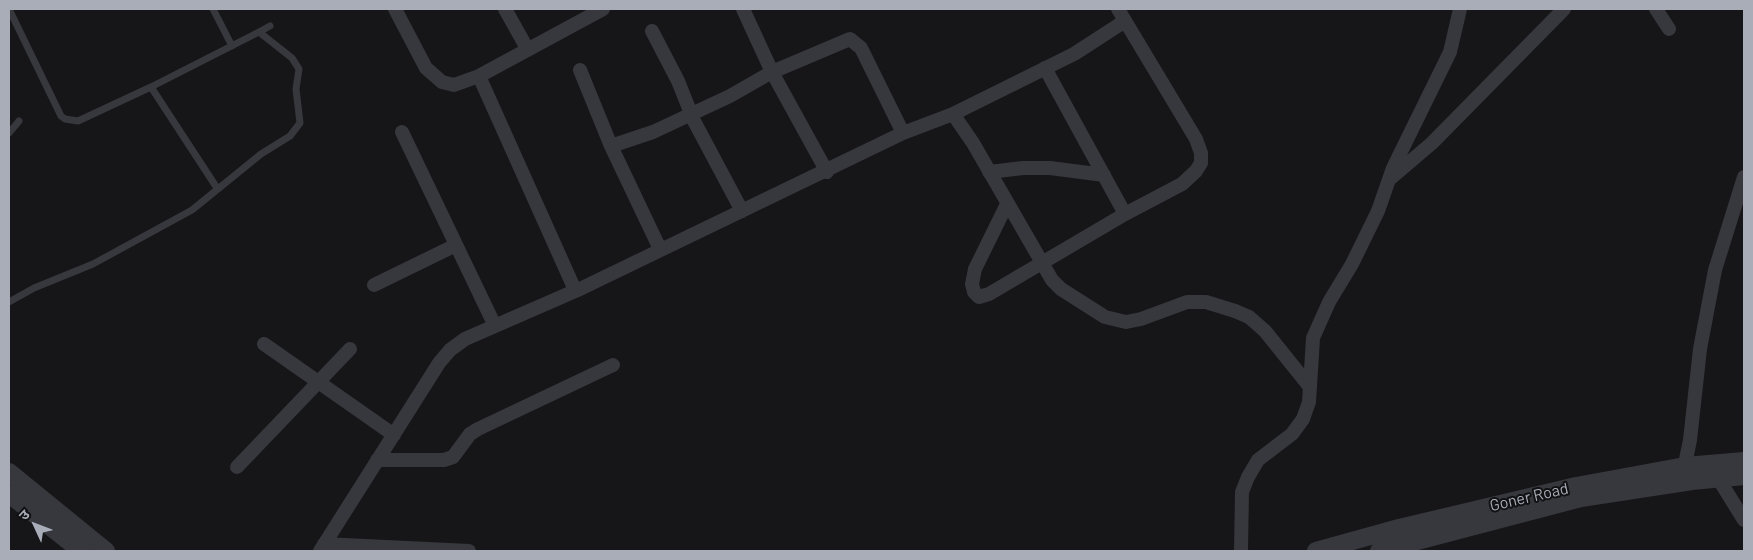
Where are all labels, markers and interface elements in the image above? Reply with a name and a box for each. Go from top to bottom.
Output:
street label: Goner Road [1488,479,1570,515]
north arrow [10,500,60,550]
text: उ [15,506,33,523]

